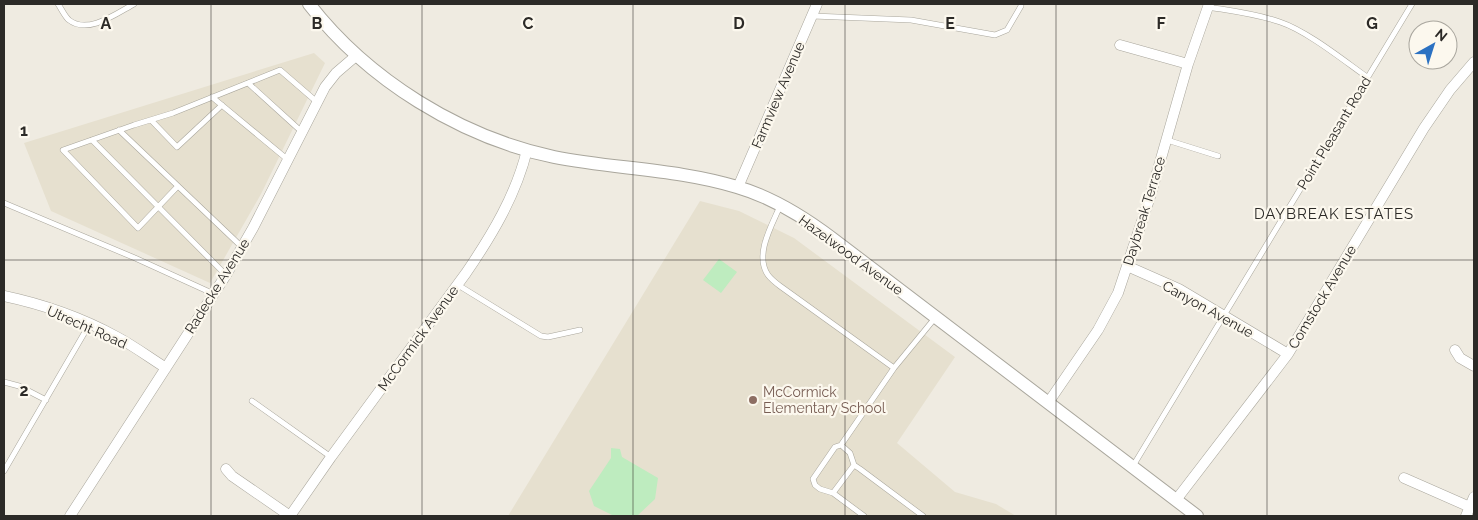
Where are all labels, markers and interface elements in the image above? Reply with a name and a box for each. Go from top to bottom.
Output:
text: A [101,14,112,33]
text: B [312,14,323,33]
text: C [523,14,534,33]
text: D [733,14,745,33]
text: E [945,14,955,33]
text: F [1156,14,1166,33]
text: G [1366,14,1378,33]
north arrow [1408,20,1458,70]
text: N [1432,25,1450,44]
street label: Farmview Avenue [748,39,808,151]
street label: Point Pleasant Road [1294,74,1374,192]
text: 1 [20,121,28,140]
street label: Daybreak Terrace [1120,155,1168,267]
district label: DAYBREAK ESTATES [1254,205,1414,223]
street label: Hazelwood Avenue [796,212,906,298]
street label: Radecke Avenue [181,236,253,336]
street label: Comstock Avenue [1285,242,1359,352]
street label: Canyon Avenue [1160,277,1256,341]
street label: McCormick Avenue [375,282,461,394]
street label: Utrecht Road [45,302,129,352]
text: 2 [19,381,29,400]
place label: McCormick Elementary School [763,384,886,416]
marker: McCormick Elementary School [747,394,759,406]

